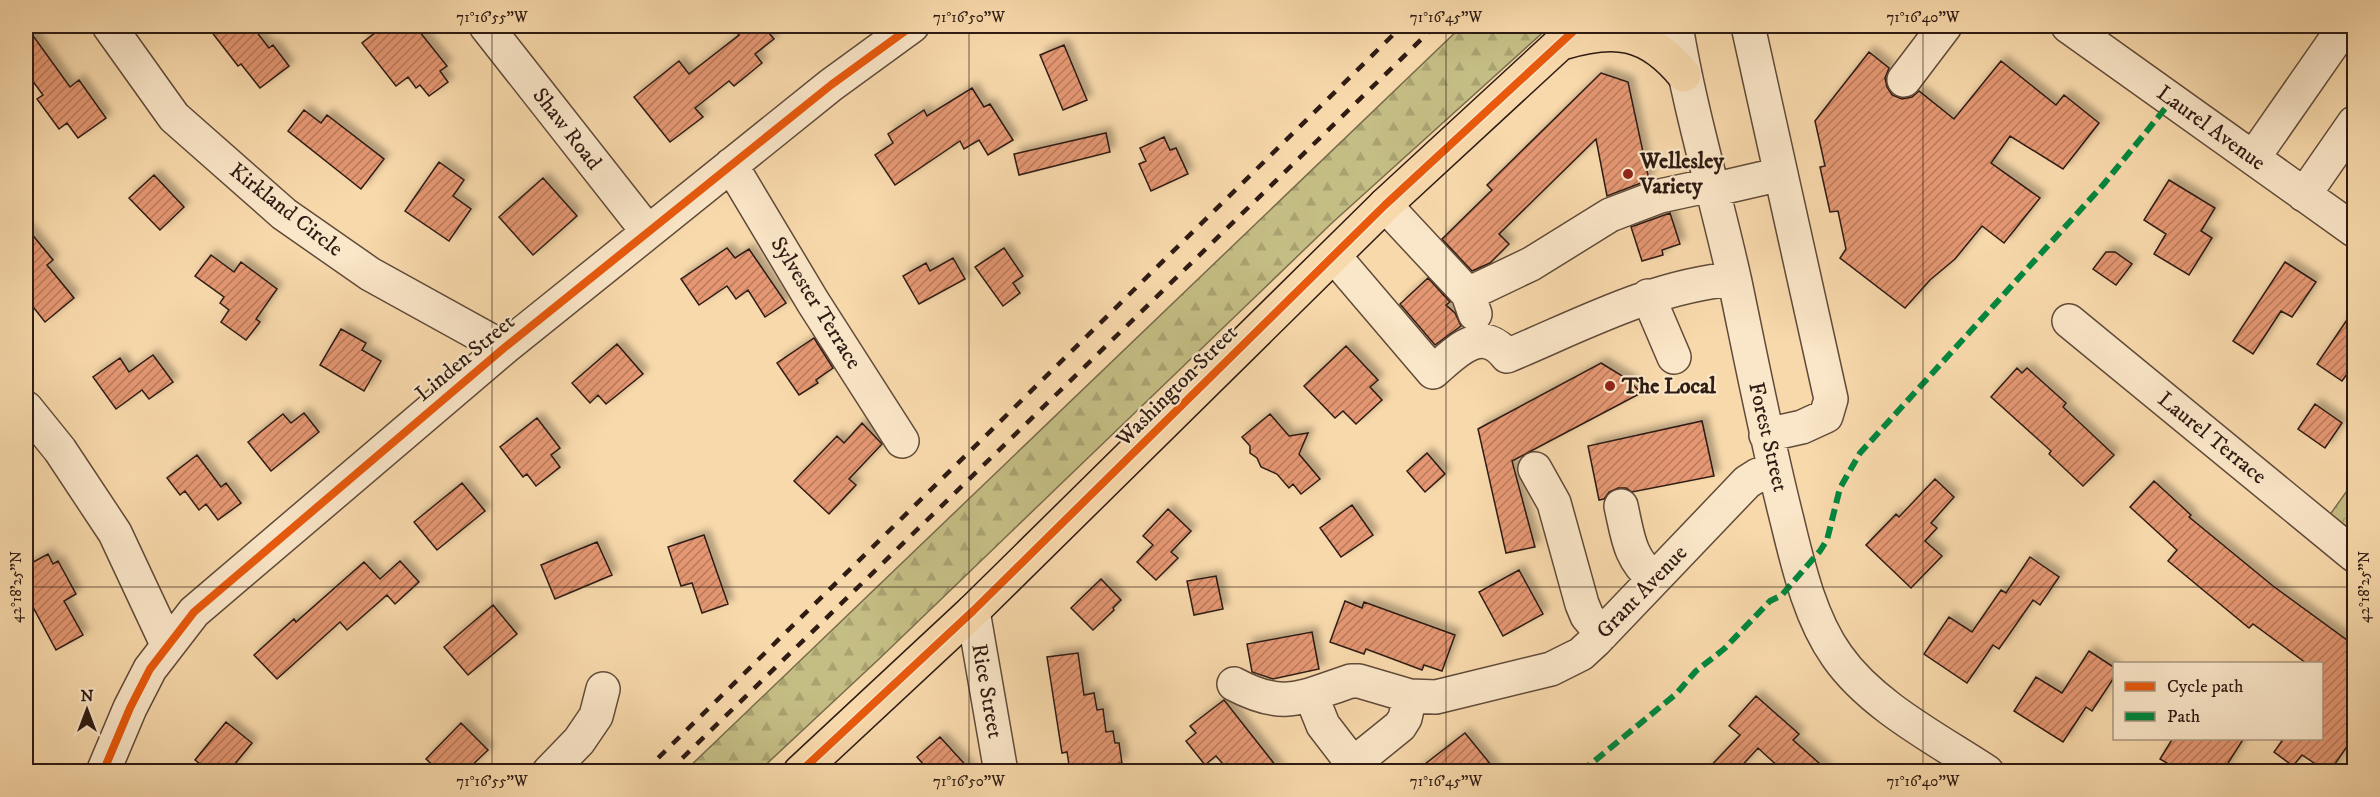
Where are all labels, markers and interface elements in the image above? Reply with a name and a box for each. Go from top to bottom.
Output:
text: 71°16'55"W [456,8,528,27]
text: 71°16'50"W [933,8,1005,27]
text: 71°16'45"W [1410,8,1483,27]
text: 71°16'40"W [1886,8,1960,27]
street label: Laurel Avenue [2151,79,2271,177]
street label: Shaw Road [527,83,607,175]
place label: Wellesley Variety [1639,148,1724,200]
street label: Kirkland Circle [224,157,348,263]
marker: Wellesley Variety [1621,167,1635,181]
street label: Sylvester Terrace [765,232,867,374]
street label: Linden Street [410,309,520,407]
street label: Washington Street [1110,320,1243,453]
place label: The Local [1621,373,1716,400]
marker: The Local [1603,379,1617,393]
street label: Forest Street [1742,379,1794,495]
street label: Laurel Terrace [2152,386,2272,490]
street label: Grant Avenue [1591,540,1693,644]
text: 42°18'25"N [7,551,26,623]
text: 42°18'25"N [2355,551,2374,623]
street label: Rice Street [965,642,1009,740]
legend [2113,662,2323,740]
text: Cycle path [2167,676,2244,698]
north arrow [57,680,117,740]
text: N [80,686,94,706]
text: Path [2167,706,2201,728]
text: 71°16'55"W [456,772,528,791]
text: 71°16'50"W [933,772,1005,791]
text: 71°16'45"W [1410,772,1483,791]
text: 71°16'40"W [1886,772,1960,791]

